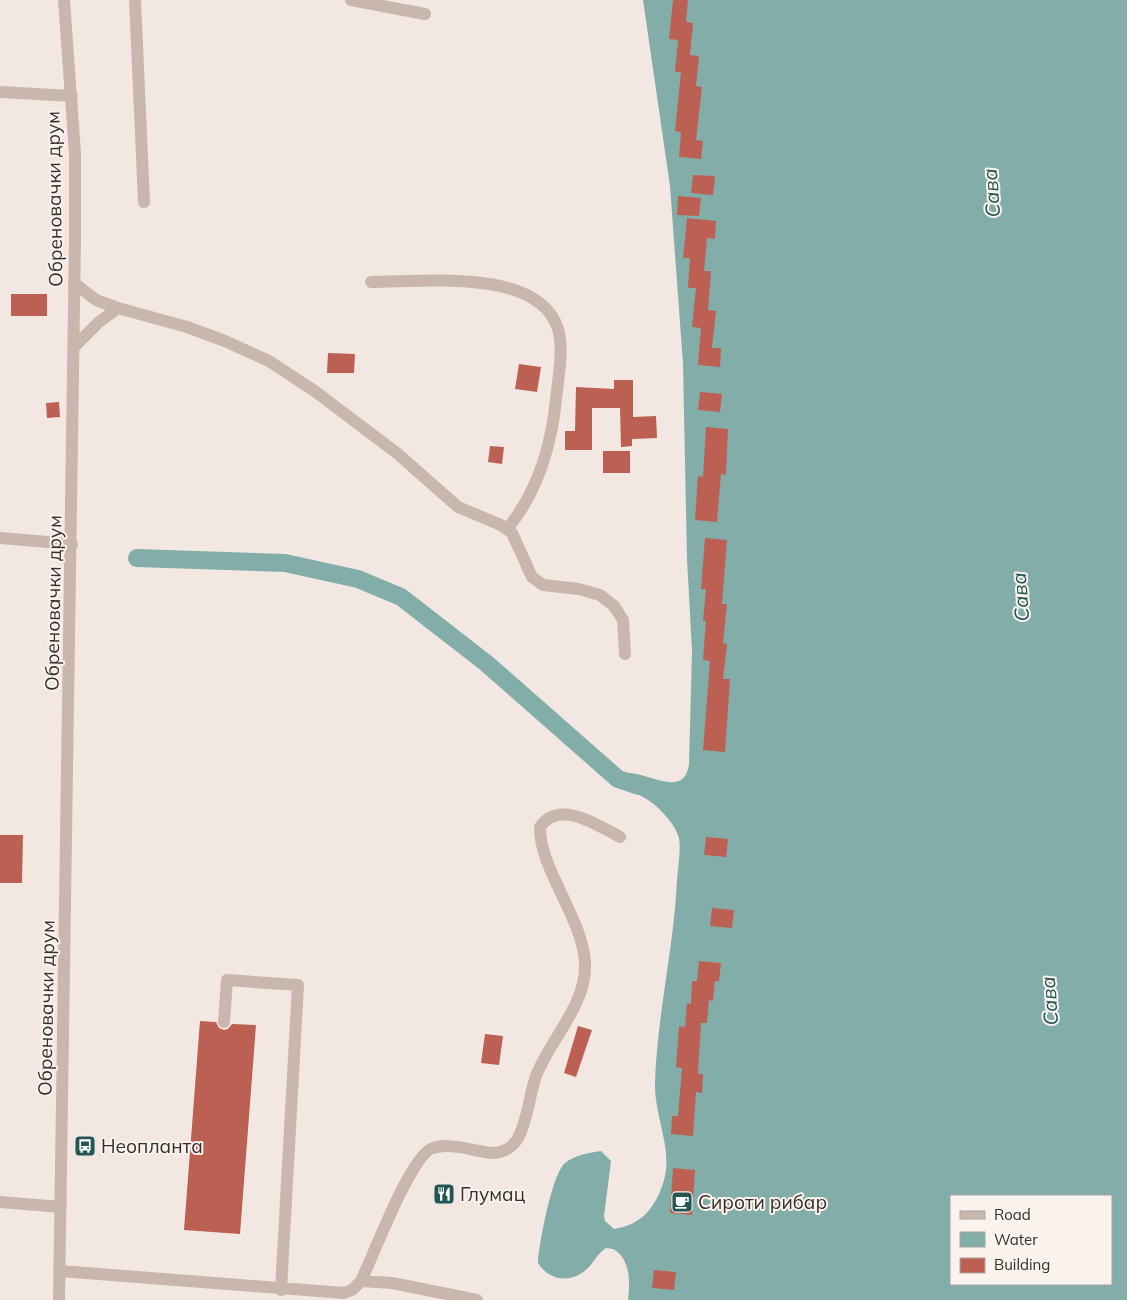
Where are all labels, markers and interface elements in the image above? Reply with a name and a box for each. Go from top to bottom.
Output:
street label: Обреновачки друм [40,111,68,287]
water label: Сава [977,168,1005,218]
street label: Обреновачки друм [39,515,67,691]
water label: Сава [1006,572,1034,622]
street label: Обреновачки друм [32,920,60,1096]
water label: Сава [1035,976,1063,1026]
bus stop icon: Неопланта [73,1134,97,1158]
place label: Неопланта [101,1134,203,1158]
restaurant icon: Глумац [432,1182,456,1206]
place label: Глумац [460,1182,526,1206]
cafe icon: Сироти рибар [670,1190,694,1214]
place label: Сироти рибар [698,1190,827,1214]
legend [950,1195,1112,1285]
text: Road [994,1205,1031,1224]
text: Water [994,1230,1038,1249]
text: Building [994,1255,1050,1274]

